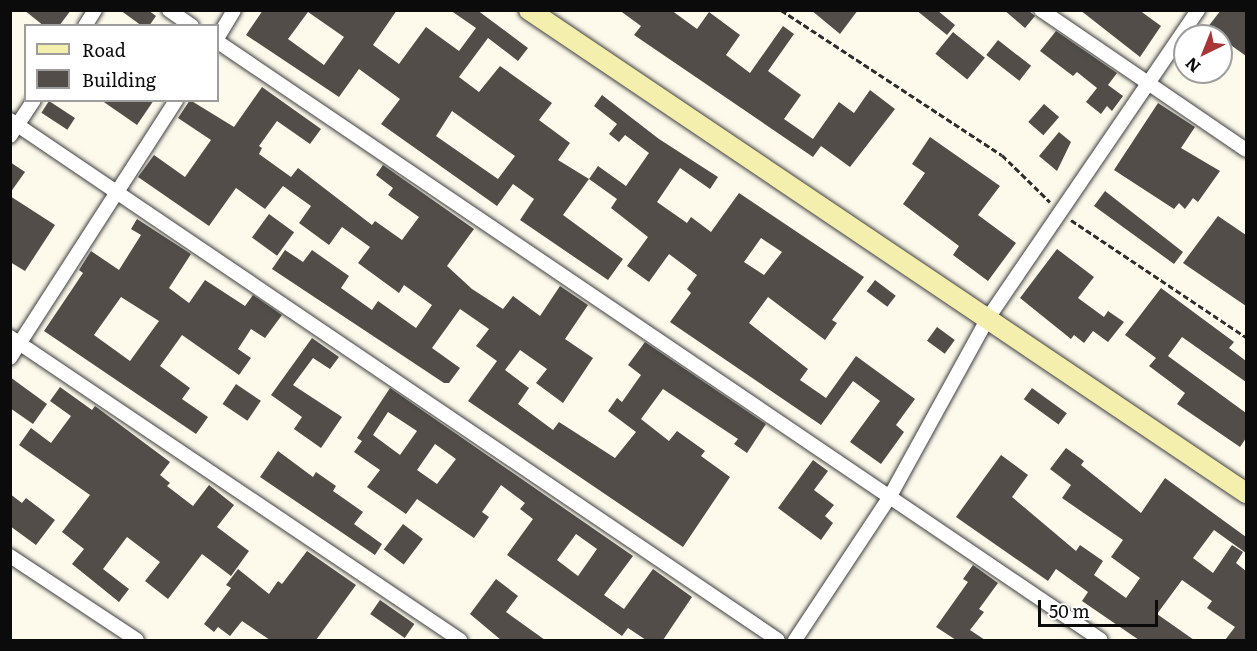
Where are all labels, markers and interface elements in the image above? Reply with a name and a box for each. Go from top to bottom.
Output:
legend [24,24,219,102]
north arrow [1173,24,1233,84]
text: Road [82,36,126,63]
text: N [1179,52,1205,79]
text: Building [82,66,156,93]
scale bar [1041,588,1161,626]
text: 50 m [1049,597,1090,624]

